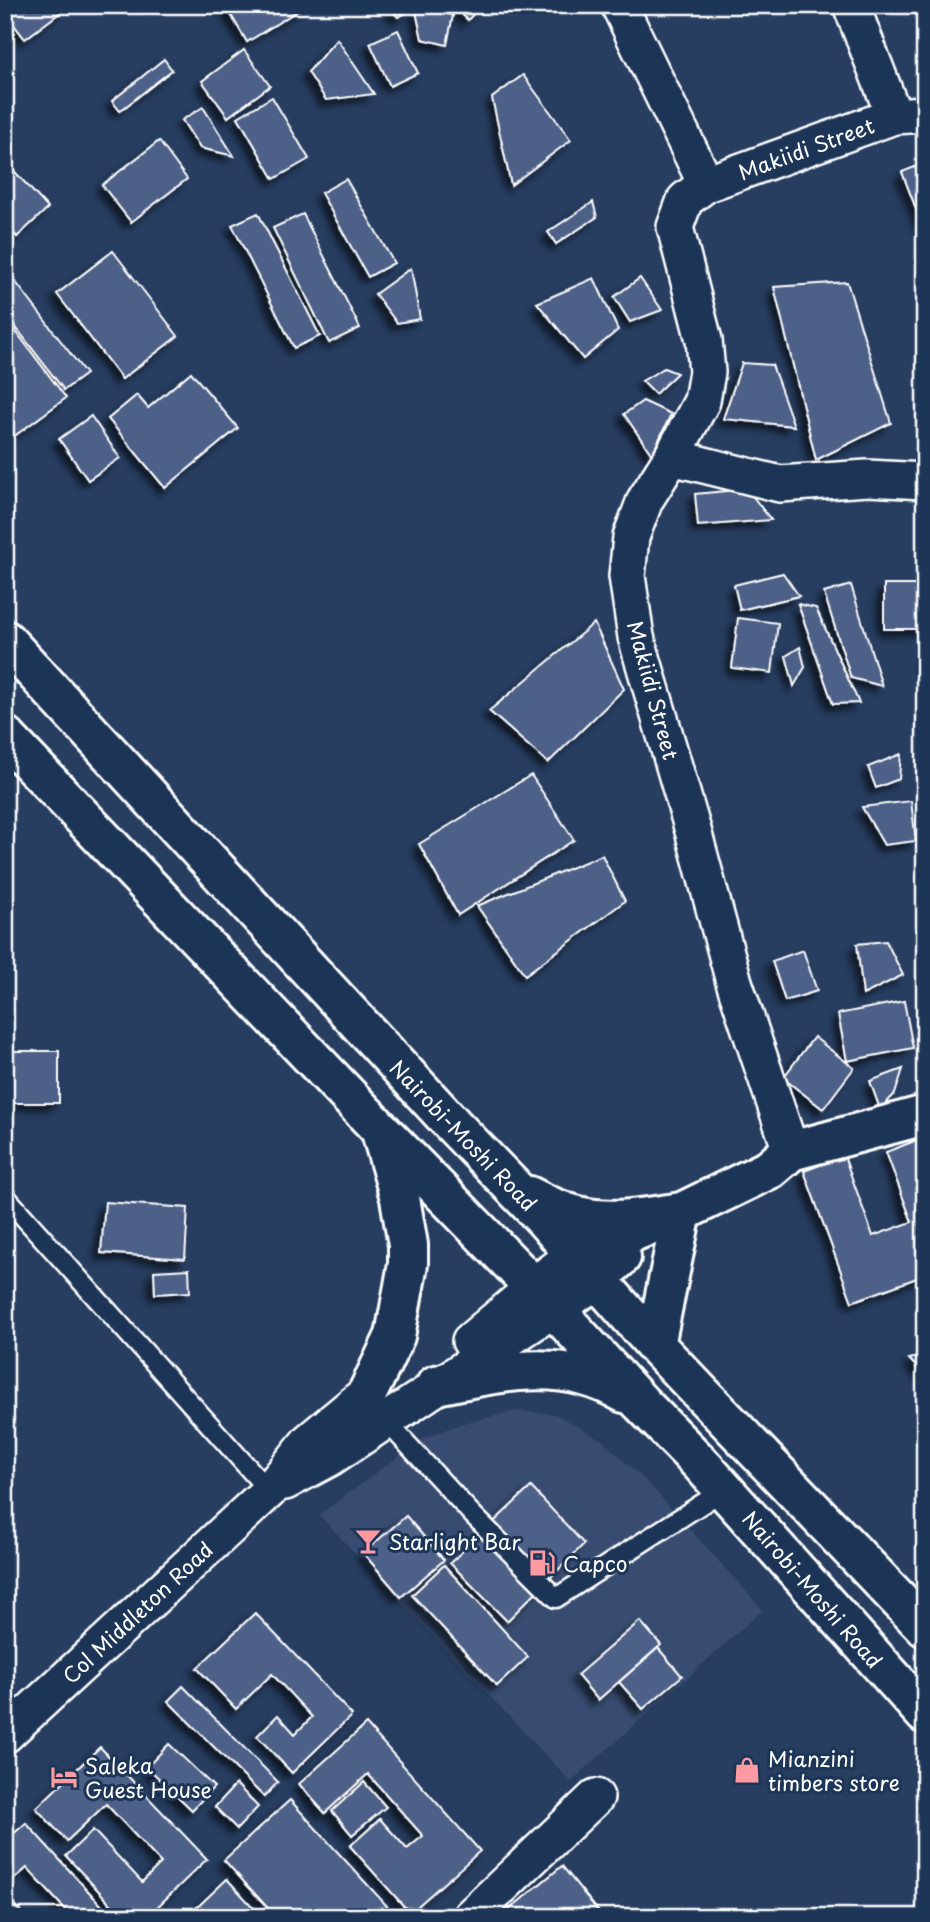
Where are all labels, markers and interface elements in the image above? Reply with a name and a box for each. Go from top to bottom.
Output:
street label: Makiidi Street [734,109,878,187]
street label: Makiidi Street [620,617,688,763]
street label: Nairobi-Moshi Road [383,1052,545,1218]
street label: Nairobi-Moshi Road [735,1503,891,1675]
place label: Starlight Bar [389,1525,521,1557]
bar icon: Starlight Bar [353,1526,383,1556]
street label: Col Middleton Road [54,1533,220,1691]
place label: Capco [563,1547,627,1579]
fuel station icon: Capco [527,1548,557,1578]
place label: Mianzini timbers store [768,1742,900,1798]
place label: Saleka Guest House [85,1749,212,1805]
shop icon: Mianzini timbers store [732,1755,762,1785]
hotel icon: Saleka Guest House [49,1762,79,1792]

